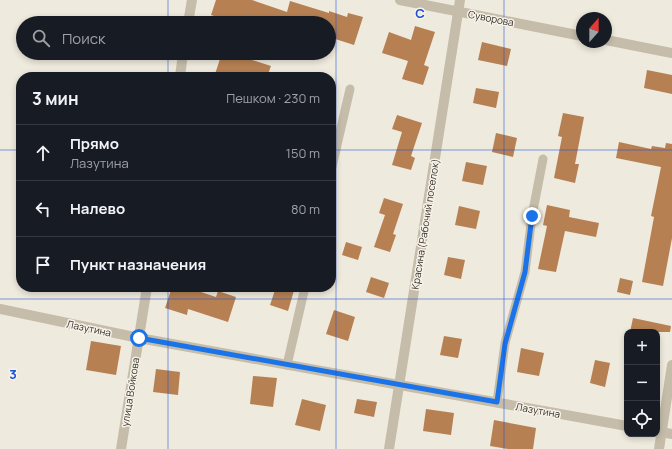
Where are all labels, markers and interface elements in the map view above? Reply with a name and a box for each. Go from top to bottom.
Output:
text: C [415,4,425,22]
street label: Суворова [467,7,515,29]
north arrow [576,12,612,48]
search box [16,16,336,60]
icon: search [30,27,52,49]
text: Поиск [62,28,106,49]
text: 3 мин [32,87,79,110]
text: Пешком · 230 m [226,89,320,107]
text: Прямо [70,133,119,154]
icon: ahead [32,142,54,164]
text: 150 m [286,144,320,162]
text: Лазутина [70,154,129,172]
street label: Красина (Рабочий поселок) [408,158,442,290]
icon: left [32,198,54,220]
text: Налево [70,198,125,219]
text: 80 m [291,200,320,218]
route end [523,207,541,225]
icon: arrive [32,254,54,276]
text: Пункт назначения [70,254,206,275]
street label: Лазутина [65,316,113,340]
route start [130,329,148,347]
map controls [624,329,660,437]
button: + [624,329,660,365]
street label: улица Войкова [118,356,142,428]
text: 3 [9,365,17,383]
button: − [624,365,660,401]
street label: Лазутина [515,399,561,421]
button: locate [624,401,660,437]

